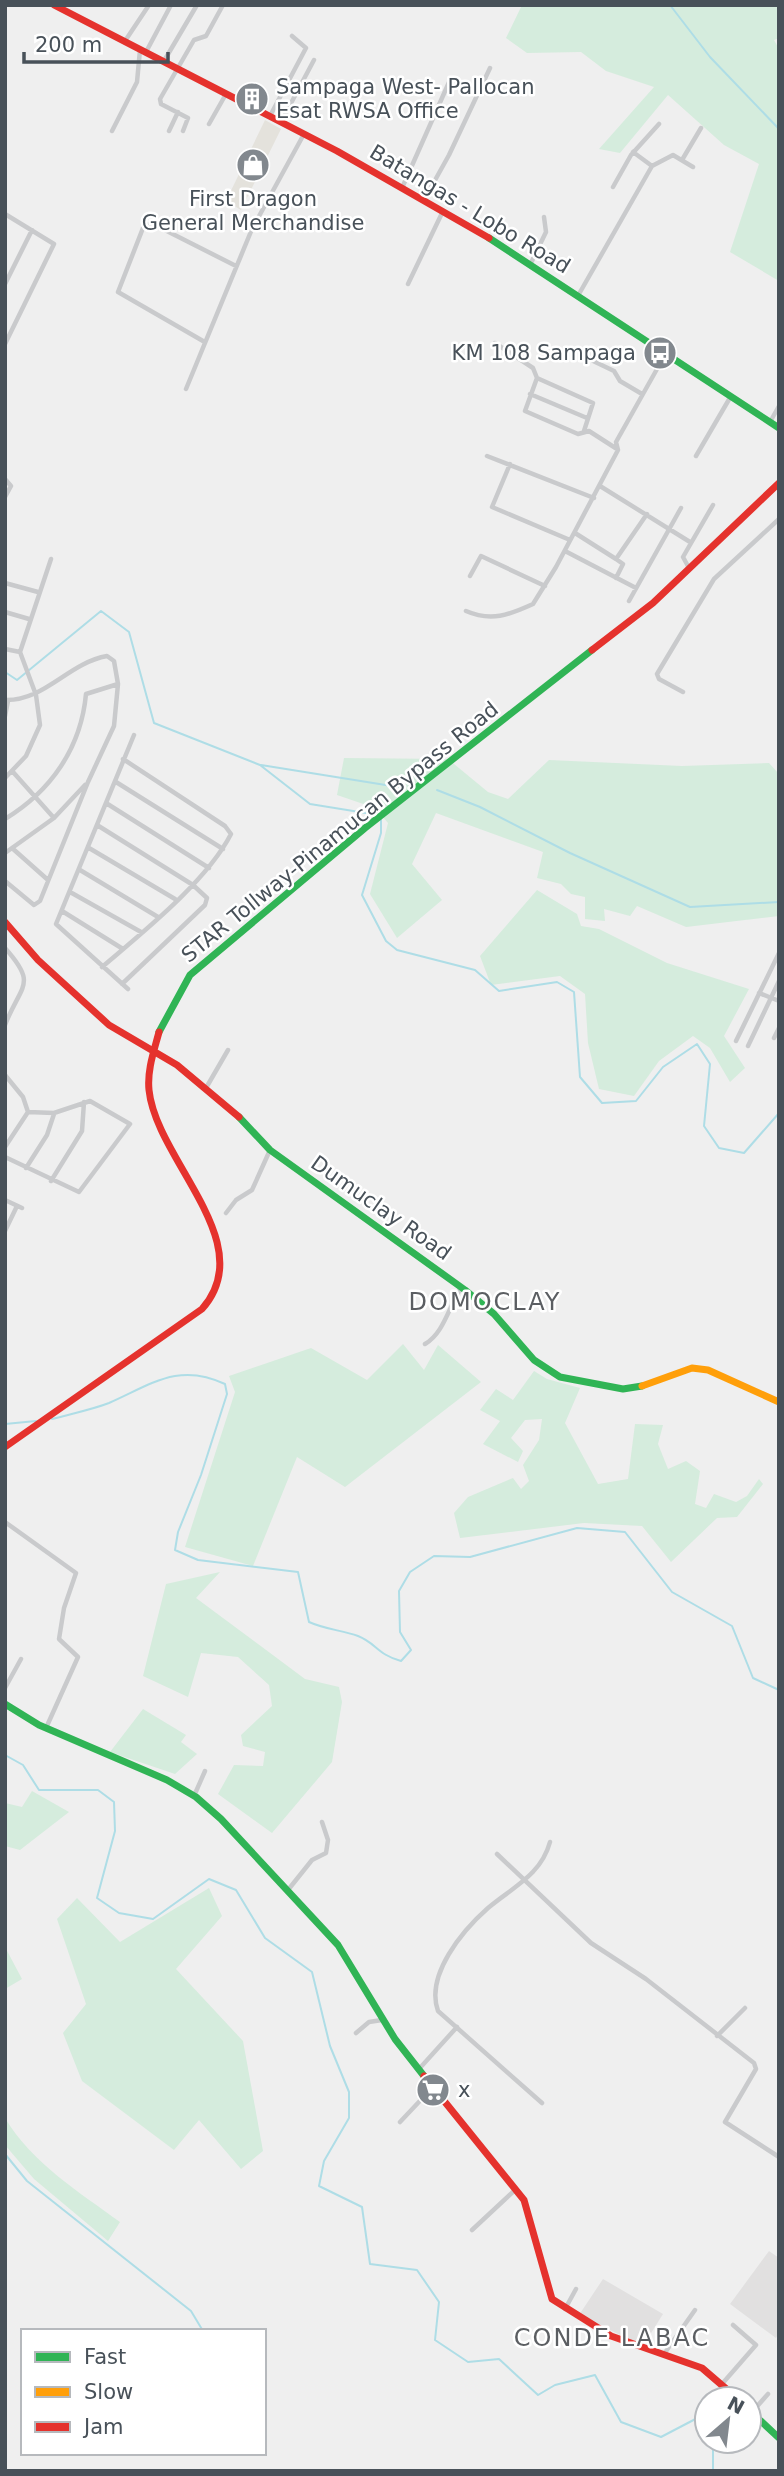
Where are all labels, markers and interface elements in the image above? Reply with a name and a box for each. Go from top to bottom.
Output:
scale bar [24,21,168,65]
text: 200 m [35,33,102,57]
place label: Sampaga West- Pallocan Esat RWSA Office [276,75,534,123]
building icon: Sampaga West- Pallocan Esat RWSA Office [233,80,271,118]
street label: Batangas - Lobo Road [365,140,575,278]
shop icon: First Dragon General Merchandise [234,146,272,184]
place label: First Dragon General Merchandise [142,187,364,235]
bus stop icon: KM 108 Sampaga [641,334,679,372]
place label: KM 108 Sampaga [452,341,636,365]
street label: STAR Tollway-Pinamucan Bypass Road [177,697,503,967]
street label: Dumuclay Road [306,1151,456,1265]
district label: DOMOCLAY [409,1288,561,1316]
supermarket icon: x [414,2071,452,2109]
place label: x [458,2078,470,2102]
district label: CONDE LABAC [514,2324,710,2352]
legend [21,2329,266,2455]
text: Fast [84,2345,126,2369]
text: Slow [84,2380,133,2404]
north arrow [693,2385,763,2455]
text: N [724,2392,748,2418]
text: Jam [82,2415,124,2439]

